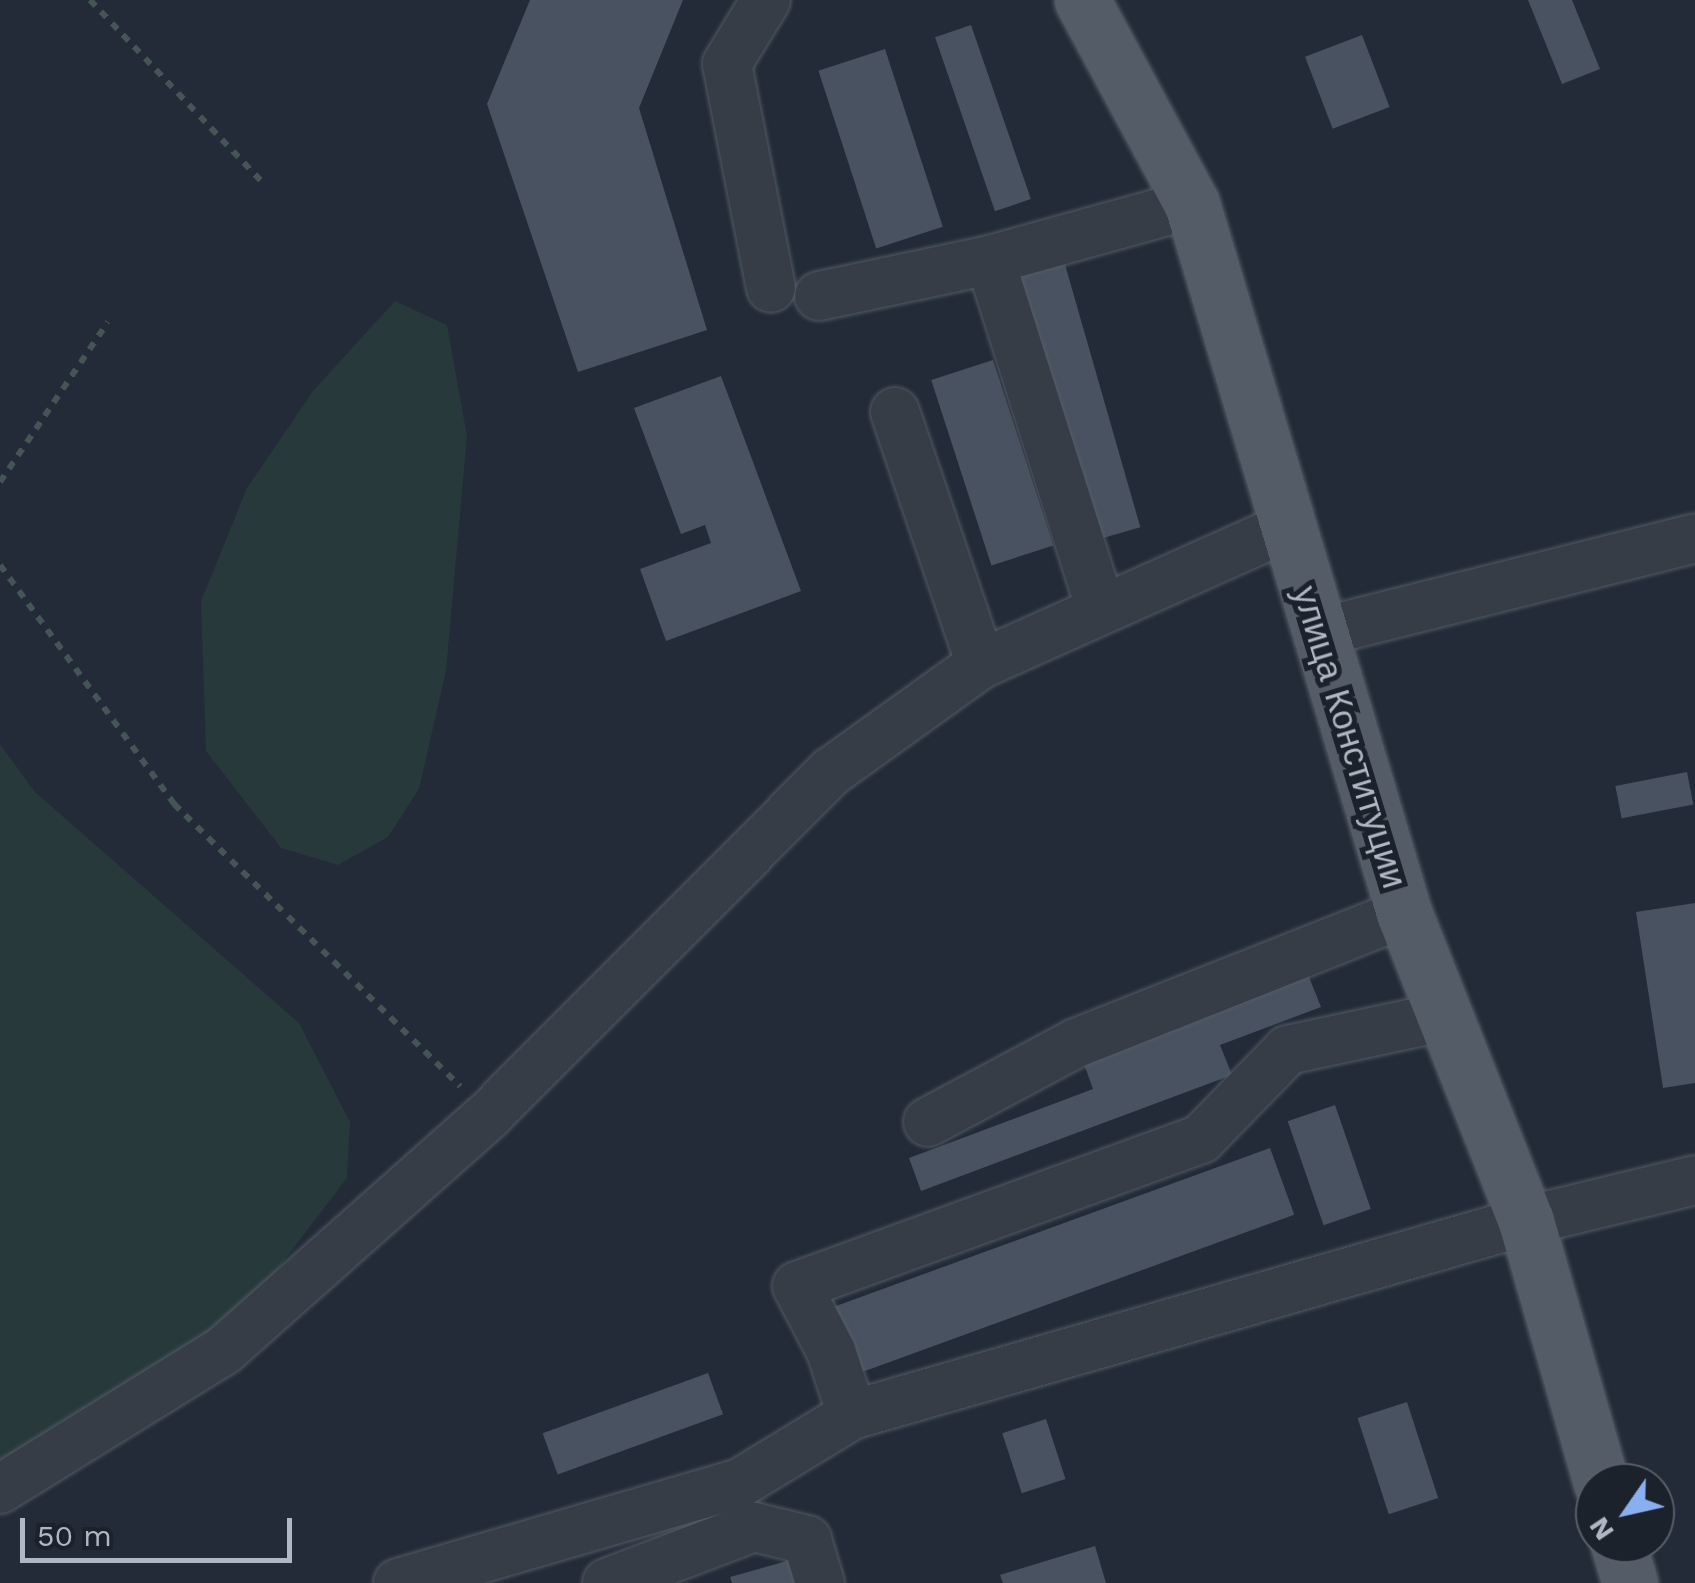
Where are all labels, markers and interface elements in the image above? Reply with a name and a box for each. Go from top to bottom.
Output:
street label: улица Конституции [1284,581,1416,893]
north arrow [1575,1463,1675,1563]
scale bar [25,1498,298,1560]
text: N [1582,1511,1621,1547]
text: 50 m [37,1518,112,1553]

